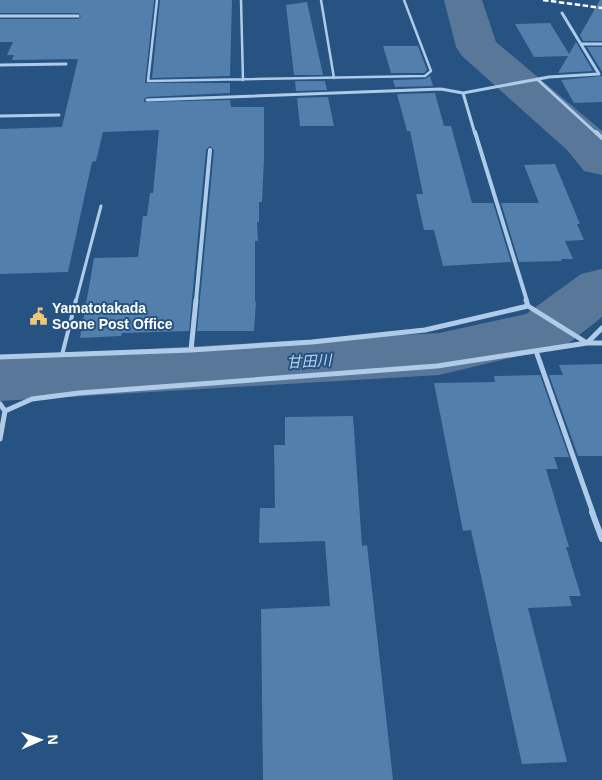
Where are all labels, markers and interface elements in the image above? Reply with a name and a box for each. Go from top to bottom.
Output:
place label: Yamatotakada Soone Post Office [52,300,173,332]
public building icon: Yamatotakada Soone Post Office [28,306,48,326]
water label: 甘田川 [286,351,334,371]
north arrow [15,715,65,765]
text: N [45,734,61,745]

